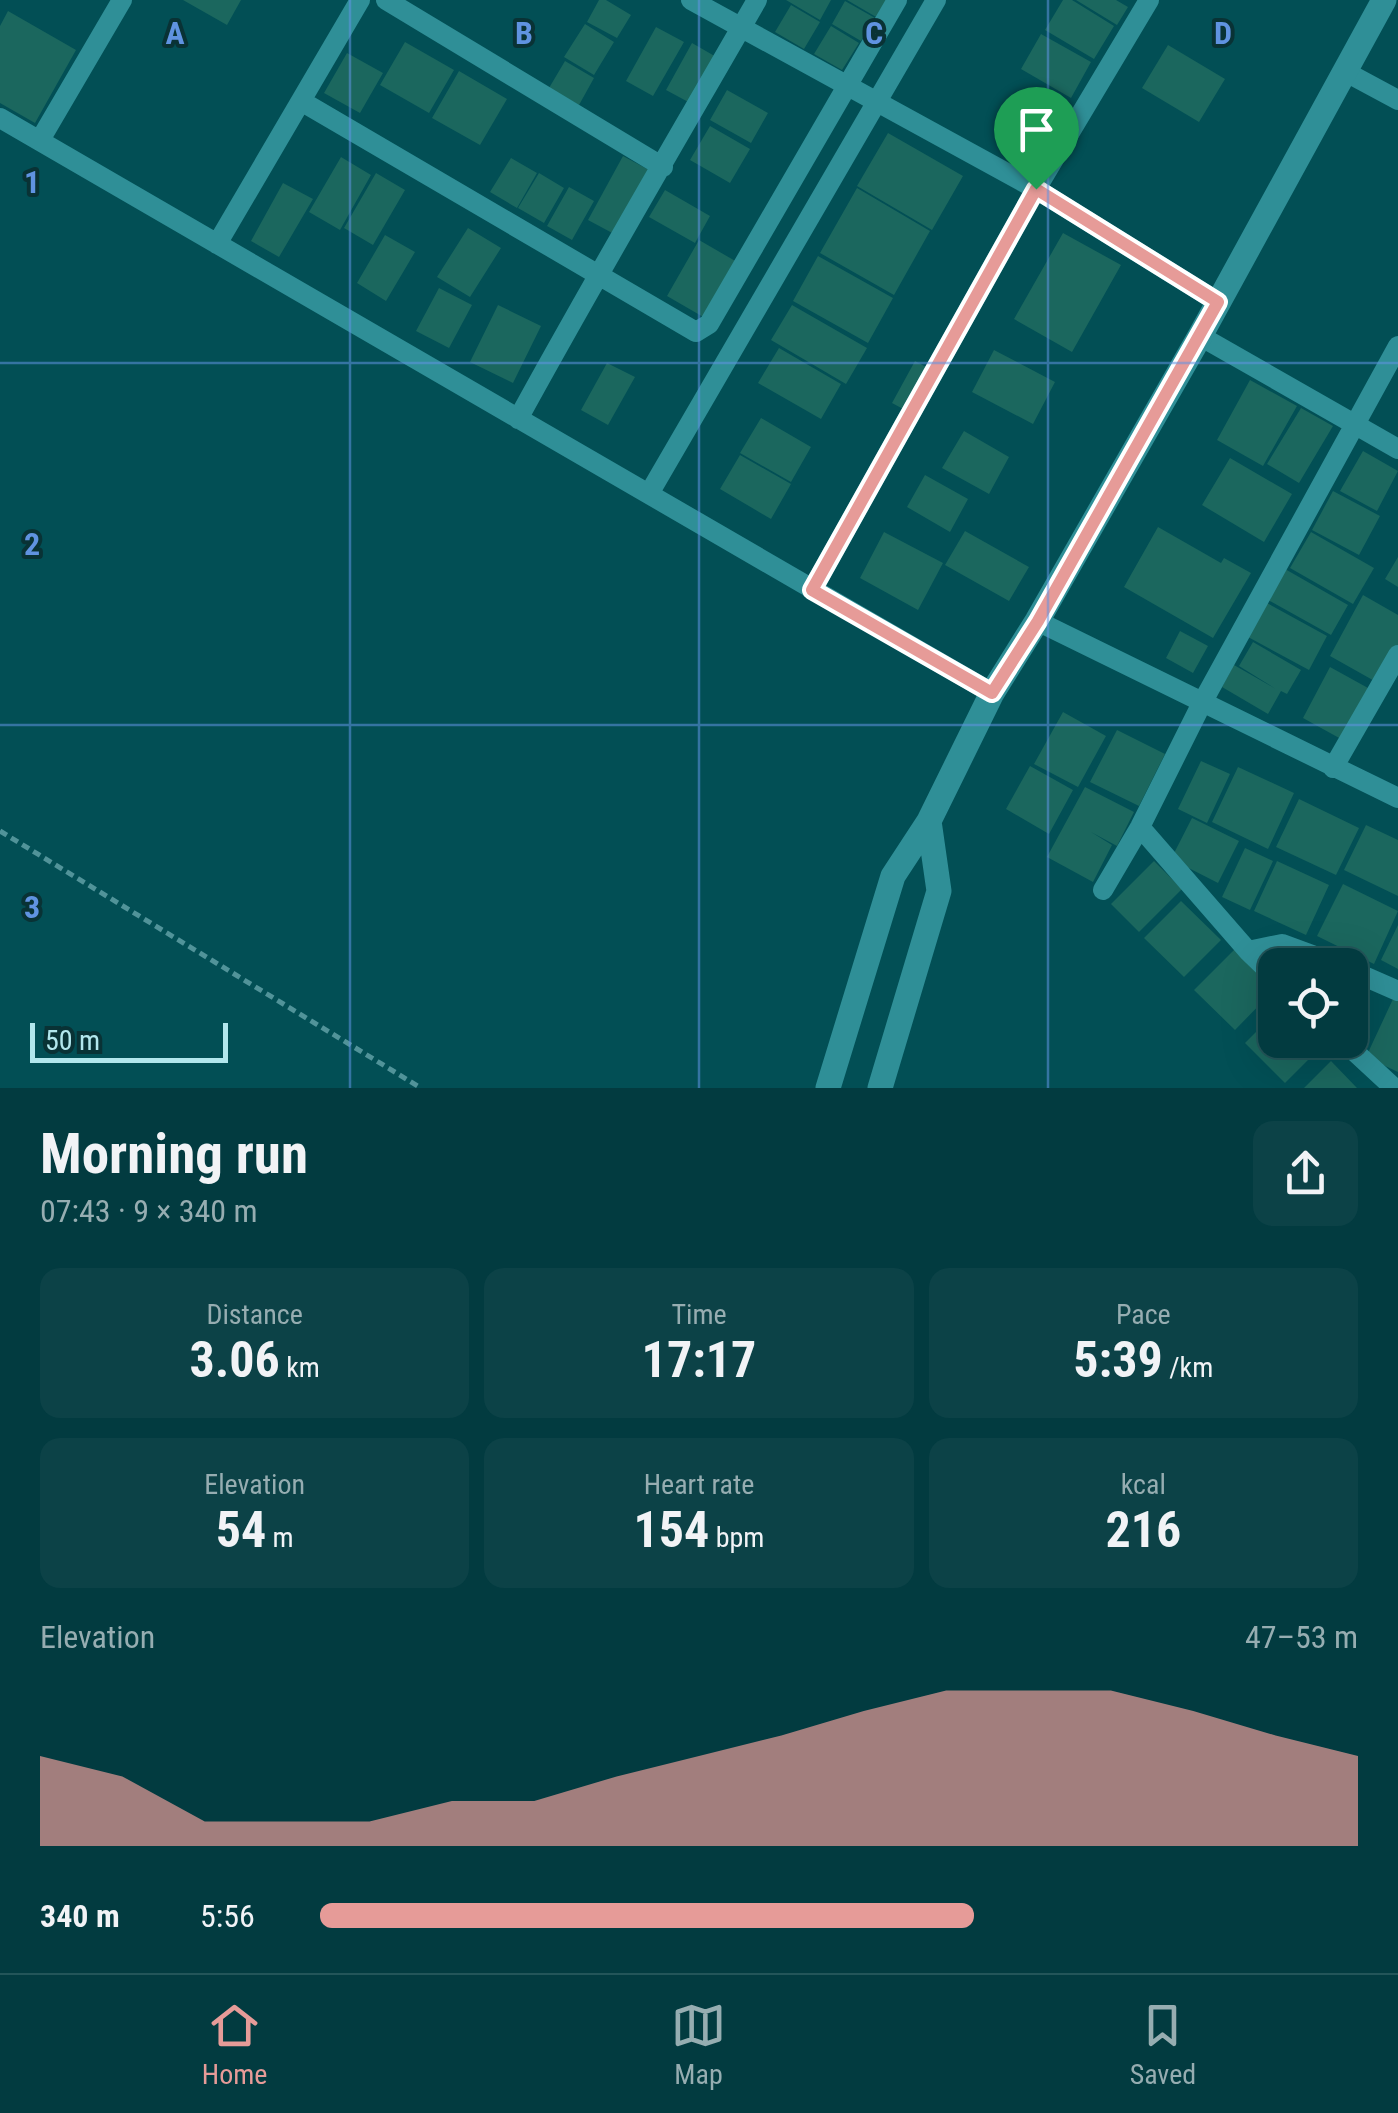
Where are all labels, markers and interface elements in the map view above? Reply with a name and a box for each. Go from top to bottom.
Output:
text: A [165,14,185,52]
text: B [515,14,533,52]
text: C [865,14,883,52]
text: D [1214,14,1232,52]
pin [994,87,1079,190]
icon: arrive [1009,102,1064,157]
text: 1 [24,163,40,201]
text: 2 [24,525,40,563]
text: 3 [24,888,40,926]
map controls [1258,948,1368,1058]
button: locate [1258,948,1368,1058]
scale bar [30,1018,228,1062]
text: 50 m [45,1024,100,1057]
button: share [1253,1121,1358,1226]
text: Morning run [40,1122,308,1186]
text: 07:43 · 9 × 340 m [40,1192,258,1230]
text: Distance [206,1298,303,1331]
text: Time [671,1298,727,1331]
text: Pace [1116,1298,1171,1331]
text: 3.06 [189,1331,280,1389]
text: 17:17 [642,1331,756,1389]
text: 5:39 [1073,1331,1163,1389]
text: km [280,1351,320,1384]
text: /km [1163,1351,1213,1384]
text: Elevation [204,1468,305,1501]
text: Heart rate [644,1468,754,1501]
text: kcal [1121,1468,1166,1501]
text: 54 [216,1501,266,1559]
text: 154 [634,1501,709,1559]
text: 216 [1105,1501,1181,1559]
text: m [266,1521,294,1554]
text: bpm [709,1521,764,1554]
text: Elevation [40,1618,155,1656]
text: 47–53 m [1245,1618,1358,1656]
text: 340 m [40,1897,120,1935]
text: 5:56 [200,1897,255,1935]
tab: Home [202,1998,267,2091]
tab: Map [671,1998,726,2091]
tab: Saved [1130,1998,1196,2091]

